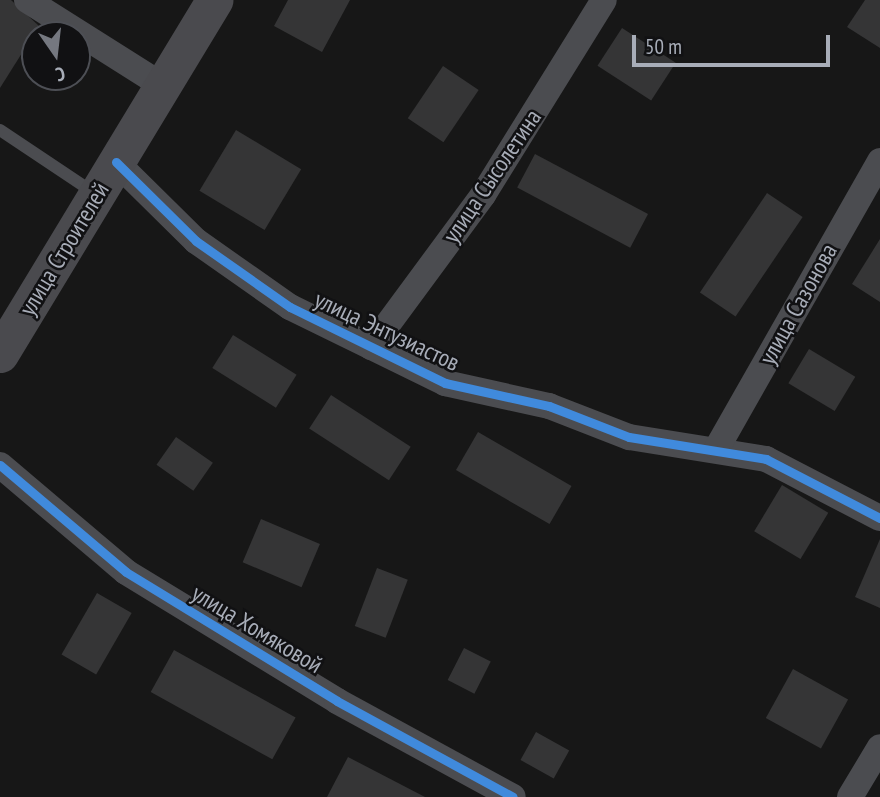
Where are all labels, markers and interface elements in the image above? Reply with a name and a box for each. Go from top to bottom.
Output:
north arrow [21,21,91,91]
scale bar [635,21,833,65]
text: 50 m [645,33,682,60]
text: С [53,62,68,87]
street label: улица Сысолетина [437,104,547,248]
street label: улица Строителей [13,177,115,321]
street label: улица Сазонова [753,239,843,369]
street label: улица Энтузиастов [310,285,464,377]
street label: улица Хомяковой [186,579,328,679]

